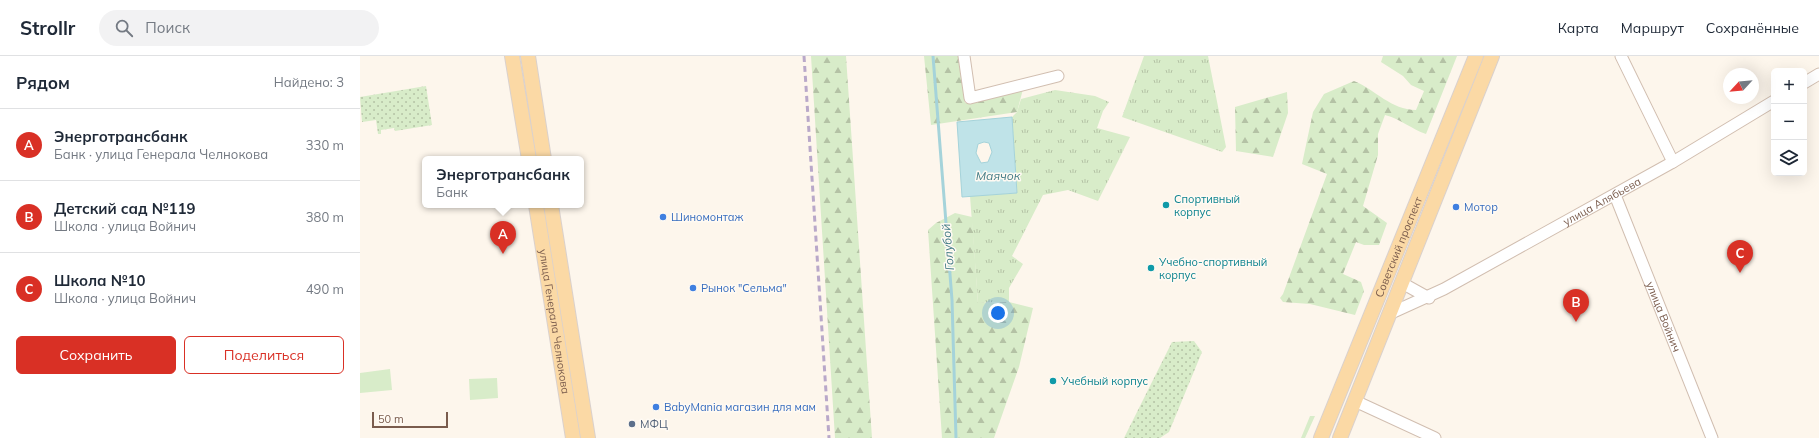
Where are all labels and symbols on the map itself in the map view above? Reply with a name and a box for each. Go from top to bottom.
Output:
north arrow [1723,68,1759,104]
water label: Маячок [976,168,1021,183]
street label: улица Алябьева [1560,174,1643,229]
place label: Спортивный корпус [1174,192,1240,219]
street label: Советский проспект [1372,195,1425,299]
marker: Спортивный корпус [1161,200,1171,210]
place label: Мотор [1464,200,1498,214]
marker: Мотор [1451,202,1461,212]
place label: Шиномонтаж [671,210,744,224]
marker: Шиномонтаж [658,212,668,222]
pin: A [490,221,516,254]
water label: Голубой [938,223,957,271]
pin: C [1727,240,1753,273]
street label: улица Генерала Челнокова [536,248,573,395]
place label: Учебно-спортивный корпус [1158,255,1267,282]
marker: Учебно-спортивный корпус [1146,263,1156,273]
street label: улица Войнич [1643,279,1684,354]
place label: Рынок "Сельма" [701,281,787,295]
marker: Рынок "Сельма" [688,283,698,293]
pin: B [1563,289,1589,322]
your location [988,303,1008,323]
place label: Учебный корпус [1060,374,1149,388]
marker: Учебный корпус [1048,376,1058,386]
place label: BabyMаnia магазин для мам [664,400,816,414]
marker: BabyMаnia магазин для мам [651,402,661,412]
scale bar [372,410,448,429]
place label: МФЦ [640,417,668,431]
marker: МФЦ [627,419,637,429]

